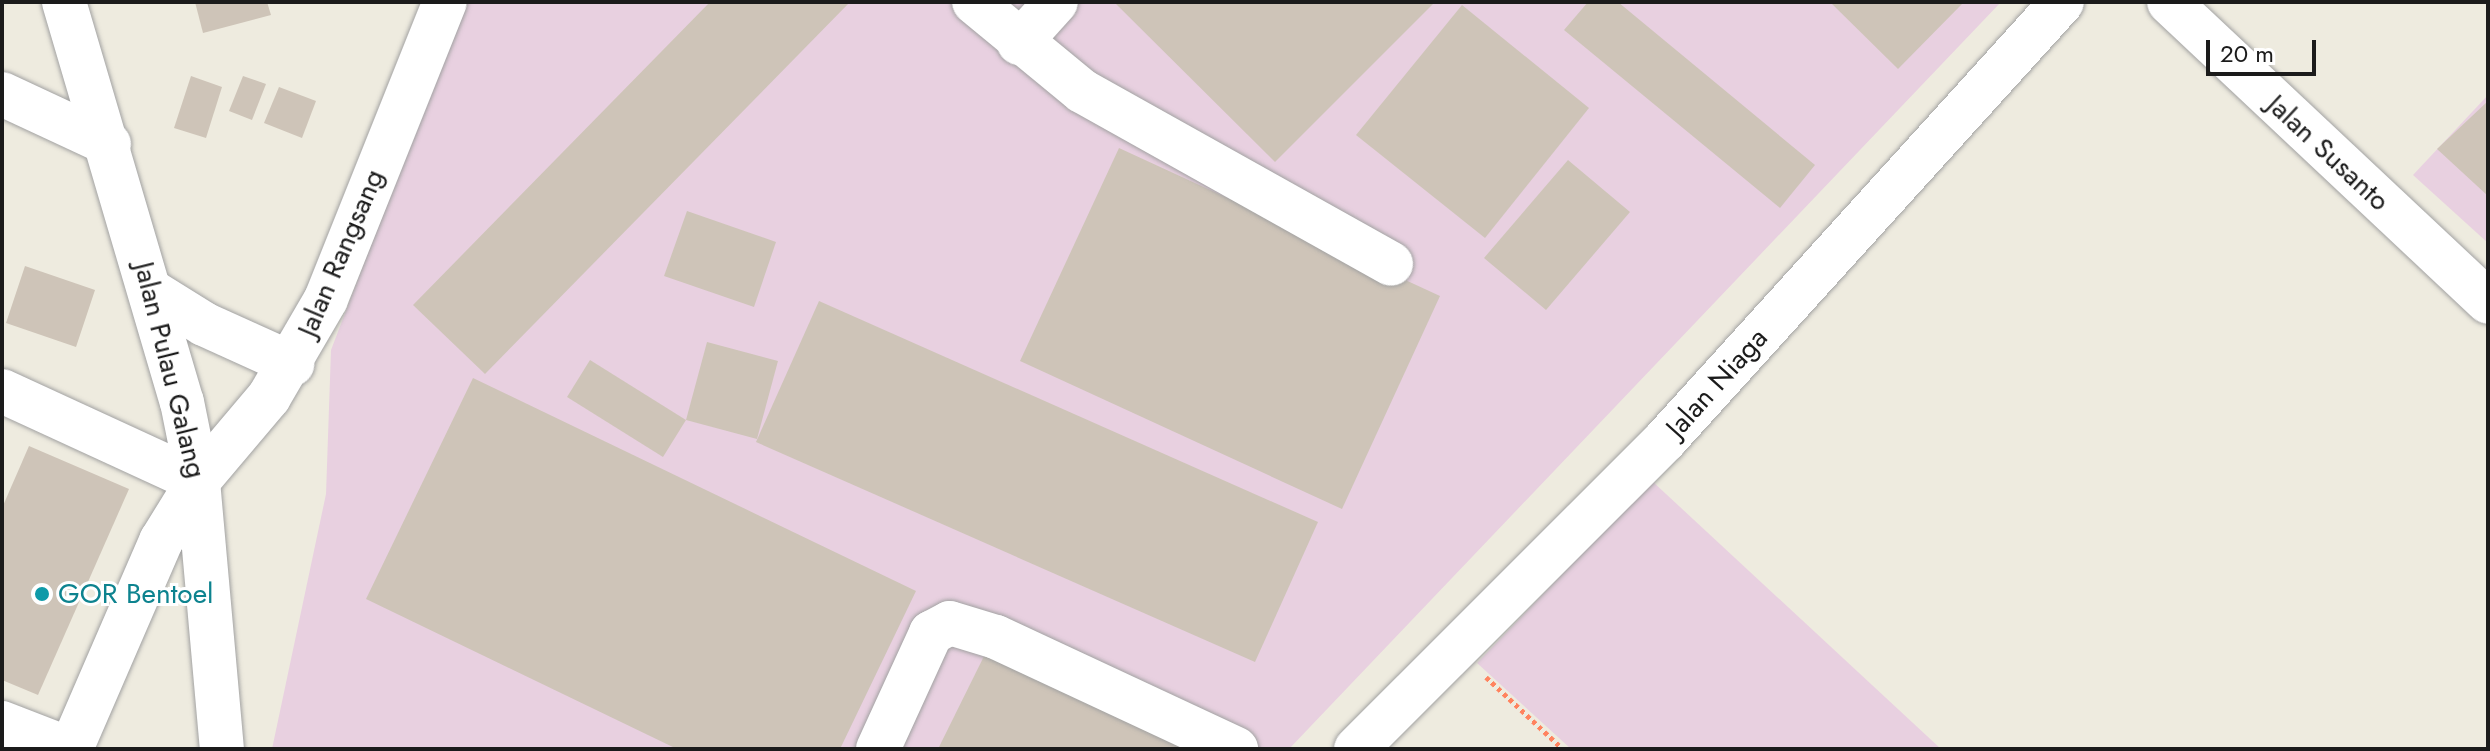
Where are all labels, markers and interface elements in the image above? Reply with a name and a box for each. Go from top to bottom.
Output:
scale bar [2210,24,2320,74]
text: 20 m [2220,36,2274,71]
street label: Jalan Susanto [2260,88,2396,218]
street label: Jalan Rangsang [291,164,391,342]
street label: Jalan Pulau Galang [127,259,213,481]
street label: Jalan Niaga [1659,322,1775,444]
place label: GOR Bentoel [58,577,214,611]
marker: GOR Bentoel [33,585,51,603]

